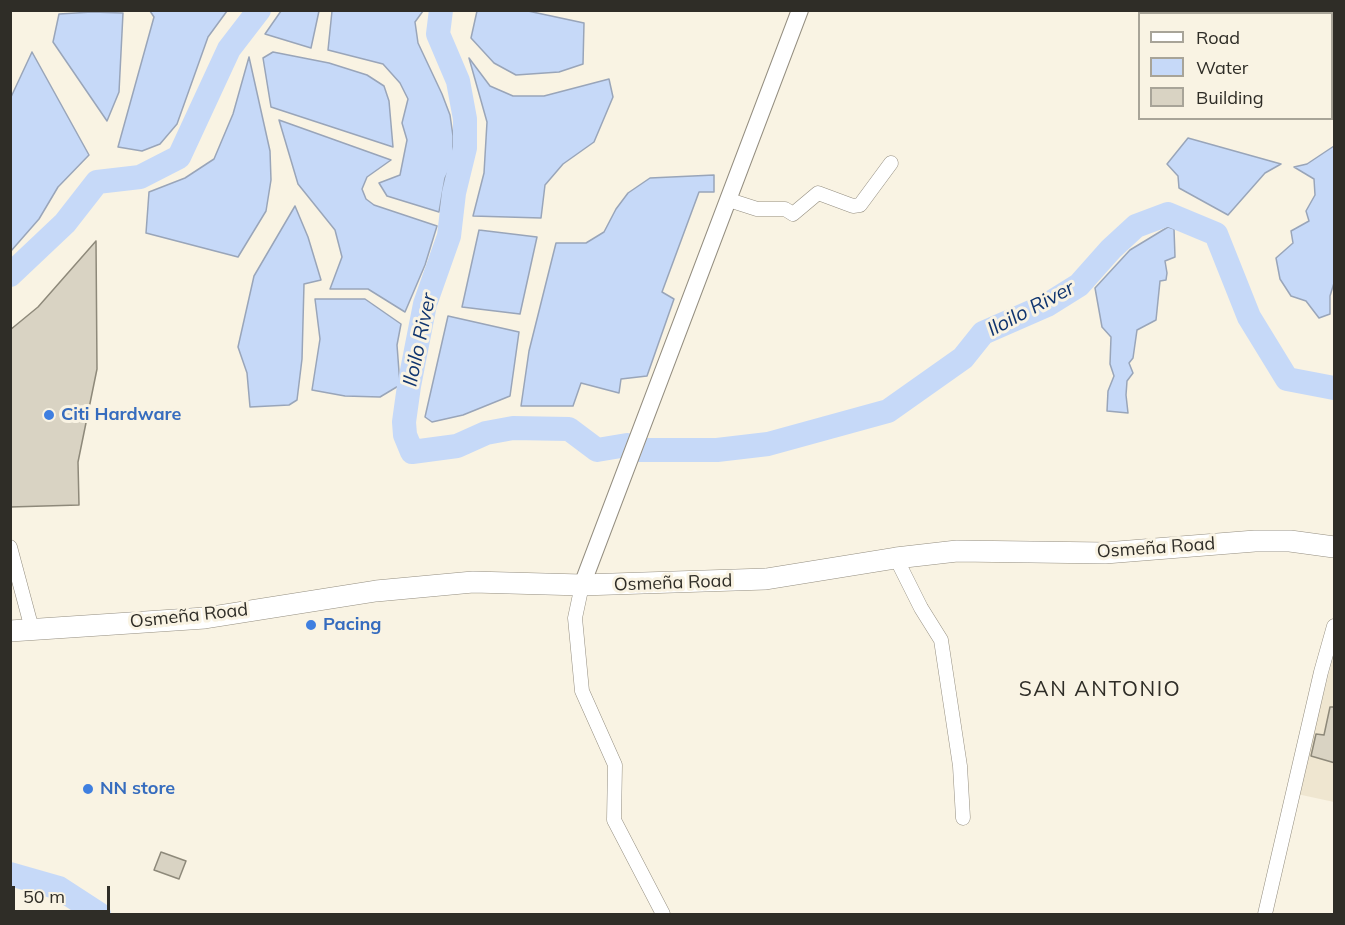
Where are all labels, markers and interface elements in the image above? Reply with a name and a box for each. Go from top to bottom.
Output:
legend [1138,12,1333,120]
text: Road [1196,26,1240,49]
text: Water [1196,56,1248,79]
text: Building [1196,86,1264,109]
water label: Iloilo River [984,276,1078,342]
water label: Iloilo River [398,291,442,389]
place label: Citi Hardware [61,404,181,426]
marker: Citi Hardware [42,408,56,422]
street label: Osmeña Road [1096,533,1216,563]
street label: Osmeña Road [613,570,733,596]
street label: Osmeña Road [129,599,249,633]
place label: Pacing [323,614,382,636]
marker: Pacing [304,618,318,632]
district label: SAN ANTONIO [1019,677,1181,703]
place label: NN store [100,778,175,800]
marker: NN store [81,782,95,796]
scale bar [15,874,112,912]
text: 50 m [23,885,65,908]

